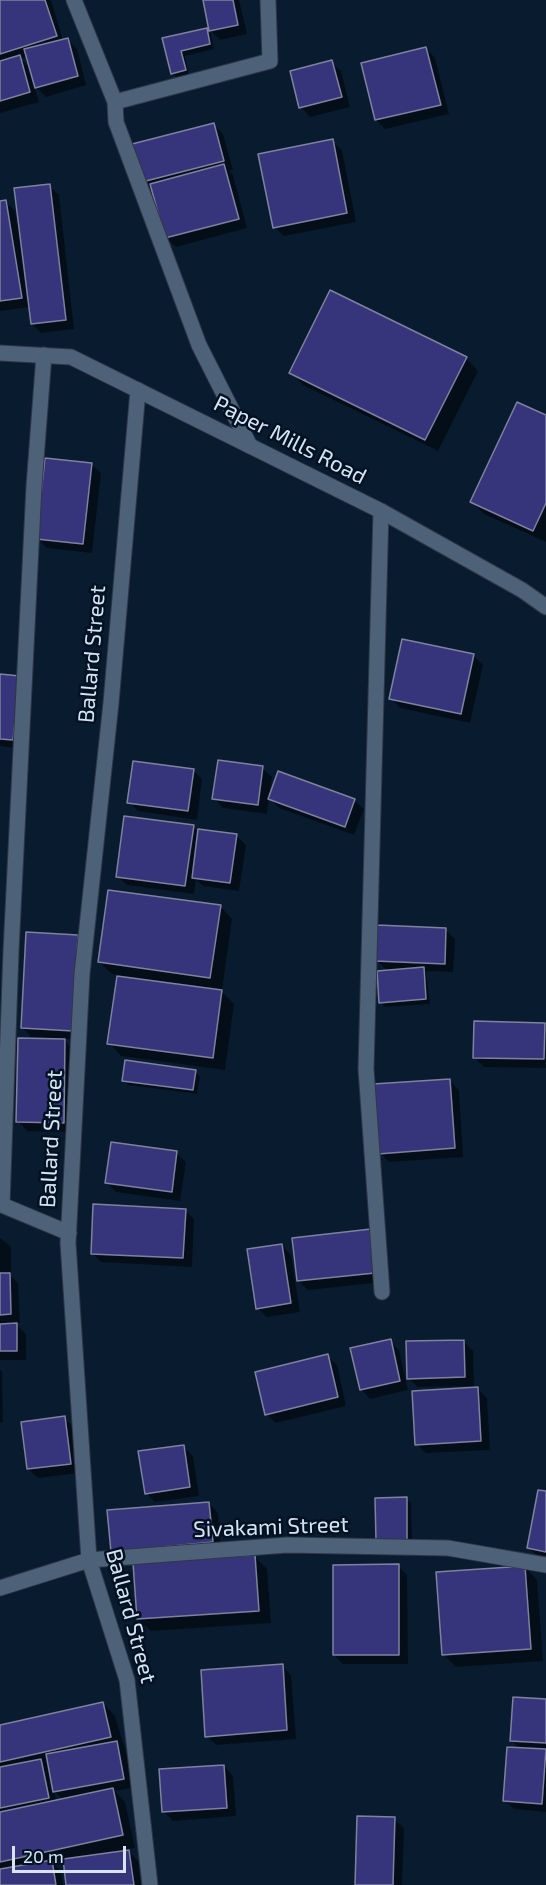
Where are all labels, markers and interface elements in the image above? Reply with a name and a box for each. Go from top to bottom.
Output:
street label: Paper Mills Road [209,390,371,490]
street label: Ballard Street [73,584,111,724]
street label: Ballard Street [34,1069,68,1209]
street label: Sivakami Street [193,1511,349,1543]
street label: Ballard Street [100,1546,162,1686]
scale bar [15,1834,129,1872]
text: 20 m [23,1845,64,1867]

